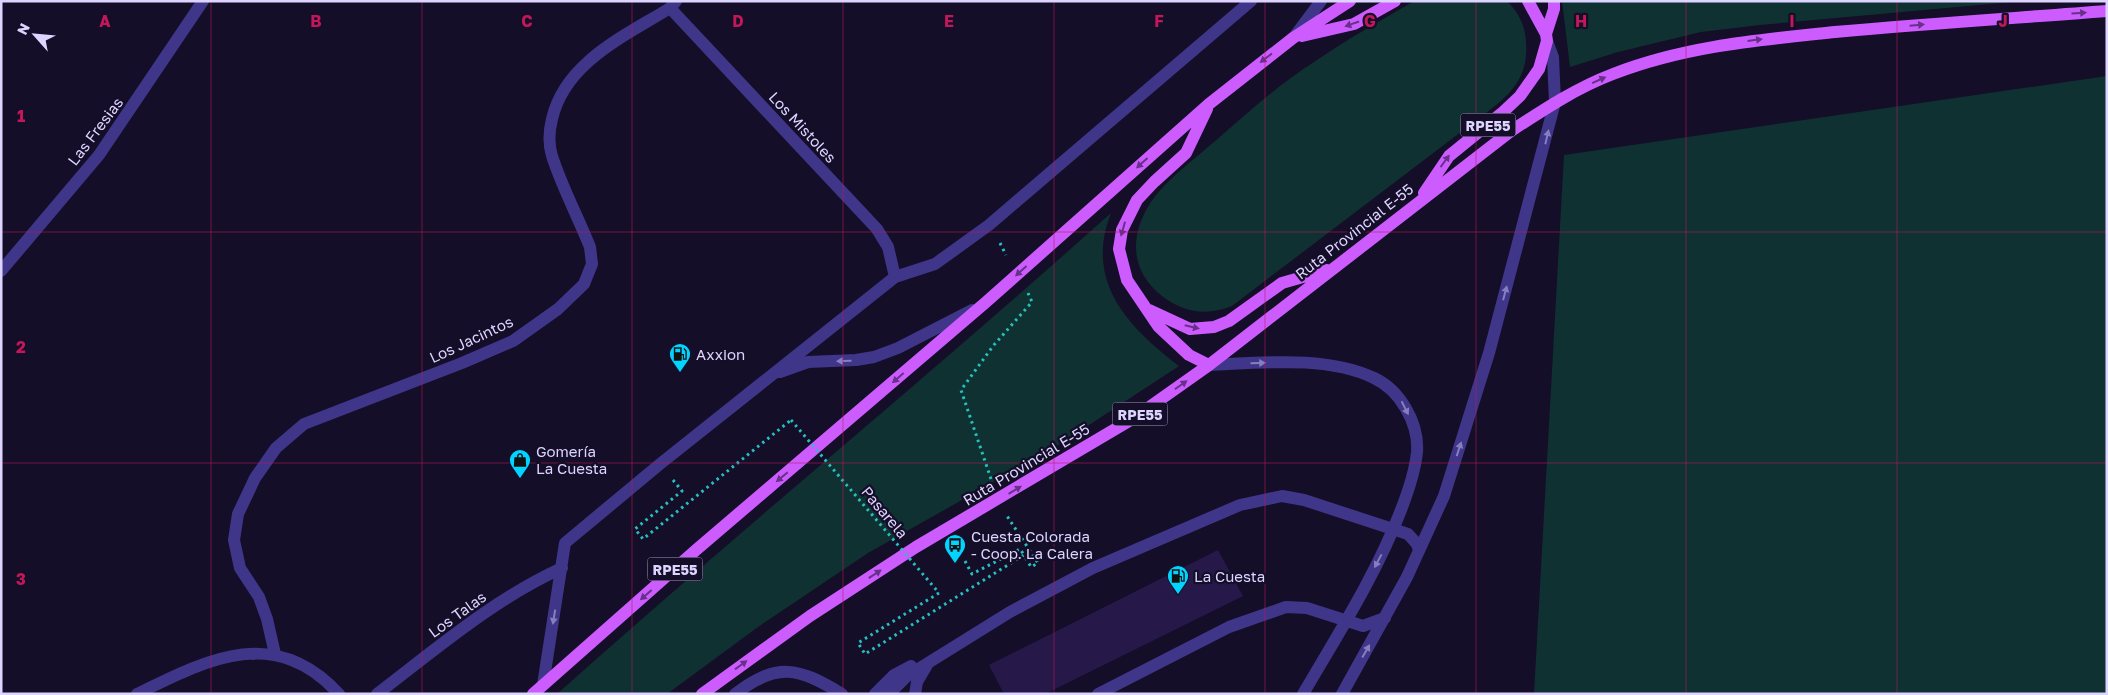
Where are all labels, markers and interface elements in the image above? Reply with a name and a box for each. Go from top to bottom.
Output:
one-way arrow [2071,9,2087,17]
north arrow [10,10,60,60]
text: A [99,11,111,31]
text: B [310,11,322,31]
text: C [521,11,533,31]
text: D [732,11,744,31]
text: E [944,11,954,31]
text: F [1154,11,1164,31]
text: G [1364,11,1376,31]
text: H [1575,11,1587,31]
text: I [1789,11,1795,31]
text: J [1998,11,2008,31]
text: N [13,20,33,37]
one-way arrow [1344,20,1359,28]
one-way arrow [1909,21,1925,29]
one-way arrow [1748,35,1764,43]
one-way arrow [1259,53,1273,63]
one-way arrow [1592,76,1606,84]
street label: Los Mistoles [766,88,840,166]
street label: Las Fresias [64,93,126,169]
text: 1 [17,106,25,126]
road number: RPE55 [1460,114,1516,136]
one-way arrow [1544,129,1552,144]
one-way arrow [1440,154,1450,168]
one-way arrow [1137,157,1149,169]
street label: Ruta Provincial E-55 [1292,179,1416,283]
one-way arrow [1119,221,1127,236]
one-way arrow [1015,265,1027,277]
one-way arrow [1502,286,1510,301]
street label: Los Jacintos [426,312,516,366]
one-way arrow [1184,323,1199,331]
text: 2 [16,337,26,357]
fuel station icon: Axxion [668,342,692,373]
place label: Axxion [696,345,745,363]
one-way arrow [836,357,852,365]
one-way arrow [1250,359,1266,367]
one-way arrow [892,372,905,383]
one-way arrow [1175,380,1188,390]
one-way arrow [1401,401,1409,416]
road number: RPE55 [1112,402,1168,426]
street label: Ruta Provincial E-55 [959,419,1093,509]
place label: Gomería La Cuesta [536,442,607,477]
one-way arrow [1456,442,1464,457]
shop icon: Gomería La Cuesta [508,448,532,479]
one-way arrow [776,471,788,482]
street label: Pasarela [858,482,912,542]
one-way arrow [1008,486,1021,495]
place label: Cuesta Colorada - Coop. La Calera [971,527,1093,562]
bus stop icon: Cuesta Colorada - Coop. La Calera [943,533,967,564]
one-way arrow [1374,554,1382,569]
road number: RPE55 [648,558,702,580]
fuel station icon: La Cuesta [1166,564,1190,595]
place label: La Cuesta [1194,567,1265,585]
text: 3 [16,569,26,589]
one-way arrow [869,569,882,578]
street label: Los Talas [425,587,489,641]
one-way arrow [639,589,652,600]
one-way arrow [550,609,558,625]
one-way arrow [1362,644,1370,659]
one-way arrow [734,660,748,670]

